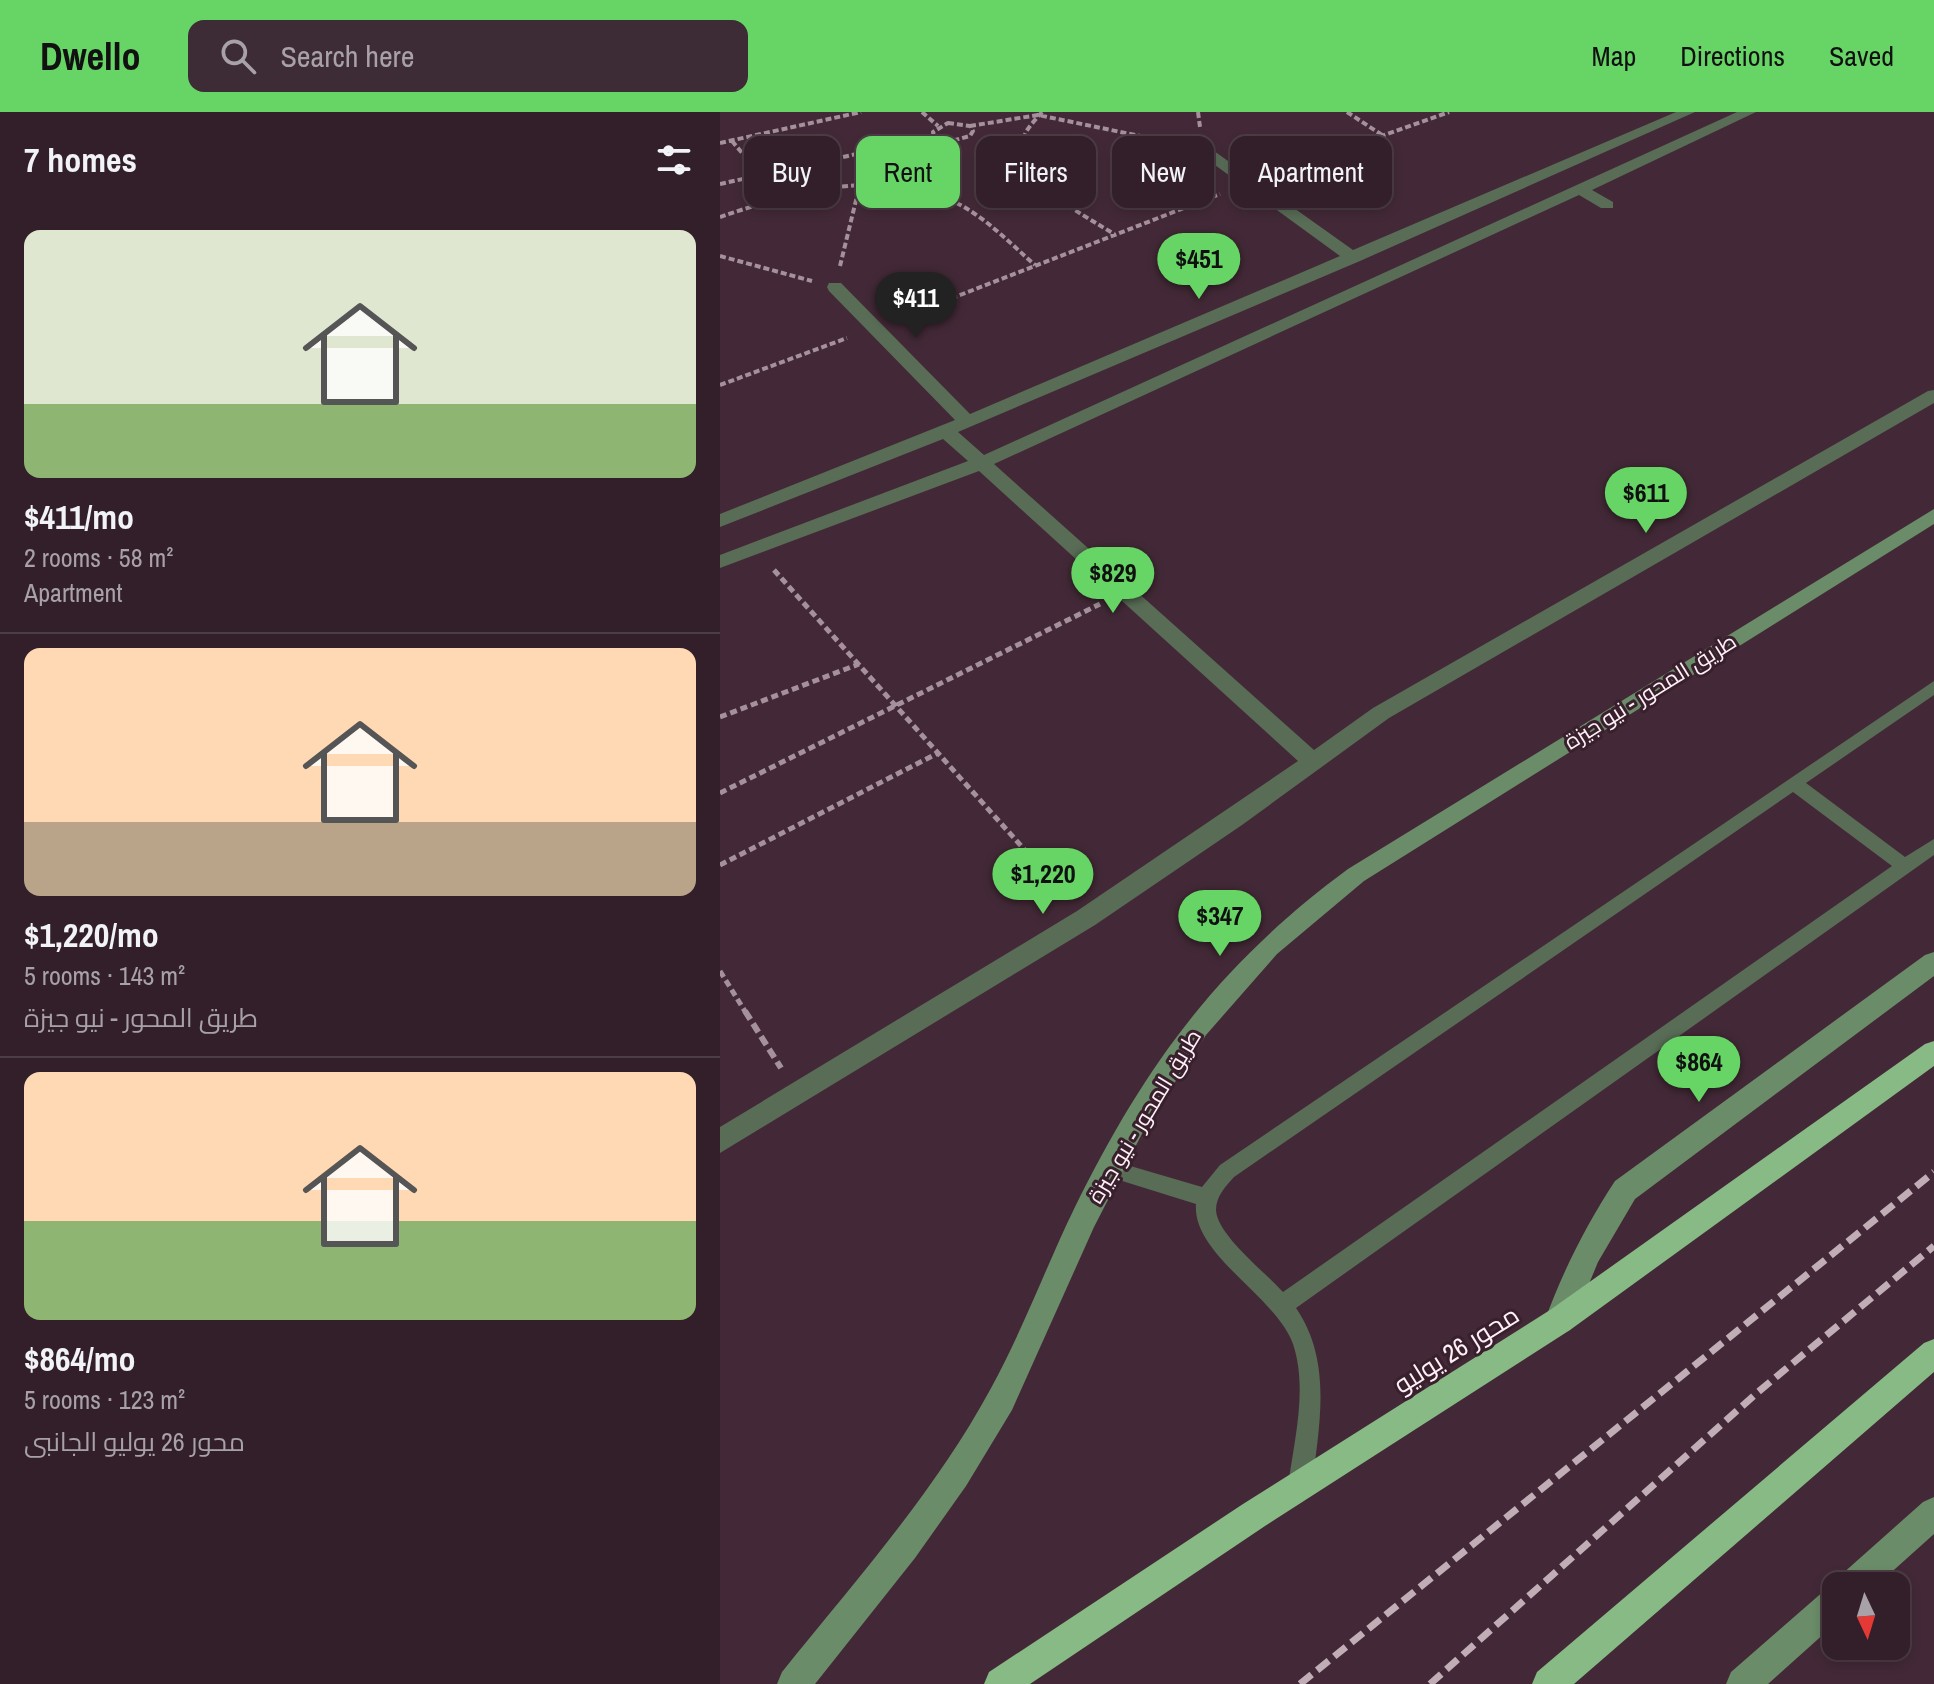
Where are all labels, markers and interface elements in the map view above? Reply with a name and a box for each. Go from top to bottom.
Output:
search box [188,20,748,92]
text: Dwello [40,31,140,82]
icon: search [216,34,260,78]
text: Search here [280,36,414,76]
text: Map [1592,37,1636,75]
text: Directions [1680,37,1785,75]
text: Saved [1829,37,1894,75]
chip: Buy [744,136,840,208]
chip: Rent [856,136,960,208]
chip: Filters [976,136,1096,208]
chip: New [1112,136,1214,208]
chip: Apartment [1230,136,1392,208]
text: 7 homes [24,137,137,183]
icon: filters [652,138,696,182]
pin: $451 [1152,233,1246,301]
text: $451 [1175,241,1223,276]
pin: $411 [869,272,963,340]
text: $411 [893,280,939,315]
icon: home [288,282,432,426]
pin: $611 [1599,467,1693,535]
text: $611 [1623,475,1669,510]
text: $411/mo [24,494,134,540]
text: 2 rooms · 58 m² [24,540,173,575]
pin: $829 [1066,547,1160,615]
text: $829 [1089,555,1137,590]
text: Apartment [24,575,122,610]
street label: طريق المحور - نيو جيزة [1558,626,1742,756]
icon: home [288,700,432,844]
pin: $1,220 [978,848,1108,916]
text: $1,220 [1010,856,1076,891]
pin: $347 [1173,890,1267,958]
text: $347 [1196,898,1244,933]
text: $1,220/mo [24,912,159,958]
text: 5 rooms · 143 m² [24,958,185,993]
text: طريق المحور - نيو جيزة [24,1000,258,1035]
street label: طريق المحور - نيو جيزة [1080,1023,1208,1209]
pin: $864 [1652,1036,1746,1104]
text: $864 [1675,1044,1723,1079]
icon: home [288,1124,432,1268]
street label: محور 26 يوليو [1387,1297,1525,1401]
text: $864/mo [24,1336,136,1382]
text: 5 rooms · 123 m² [24,1382,185,1417]
text: محور 26 يوليو الجانبى [24,1424,245,1459]
north arrow [1822,1572,1910,1660]
map controls [1822,1572,1910,1660]

